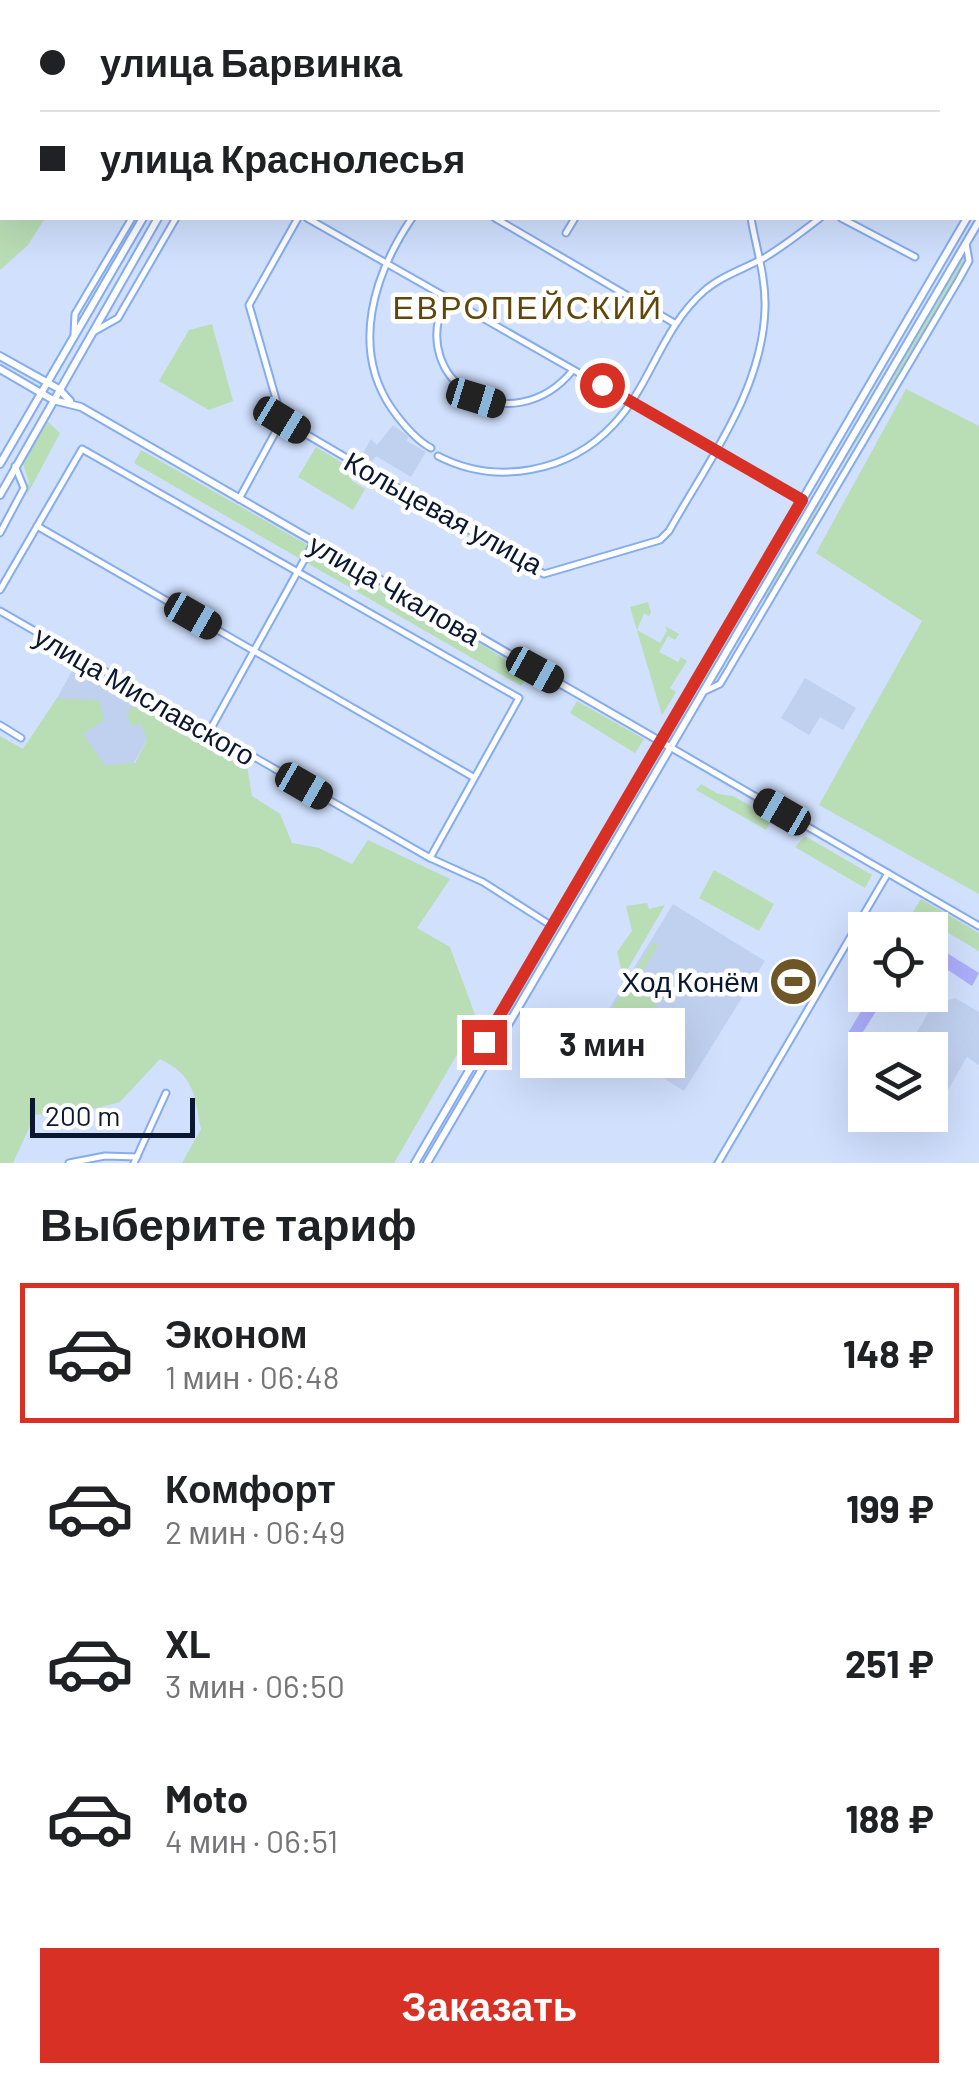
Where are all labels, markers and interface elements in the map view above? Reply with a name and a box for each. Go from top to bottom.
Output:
text: улица Барвинка [100,39,402,85]
text: улица Краснолесья [100,135,466,181]
district label: ЕВРОПЕЙСКИЙ [393,287,663,325]
route start [580,363,625,408]
car [443,375,509,421]
car [249,392,315,448]
street label: Кольцевая улица [339,443,549,581]
street label: улица Чкалова [303,526,487,652]
car [160,588,226,644]
street label: улица Миславского [29,618,261,772]
car [501,642,569,698]
car [271,758,337,814]
car [749,784,815,840]
map controls [848,912,948,1132]
button: locate [848,912,948,1012]
sports icon: Ход Конём [768,955,820,1007]
place label: Ход Конём [622,964,759,998]
callout: 3 мин [519,1007,684,1077]
route end [462,1020,507,1065]
text: 3 мин [559,1024,646,1062]
button: layers [848,1032,948,1132]
scale bar [30,1093,195,1138]
text: 200 m [45,1098,120,1132]
text: Выберите тариф [40,1196,417,1250]
icon: car [45,1308,135,1398]
text: Эконом [165,1310,308,1356]
text: 148 ₽ [843,1330,934,1376]
text: 1 мин · 06:48 [165,1357,339,1395]
icon: car [45,1463,135,1553]
text: Комфорт [165,1465,336,1511]
text: 199 ₽ [846,1485,934,1531]
text: 2 мин · 06:49 [165,1512,345,1550]
icon: car [45,1618,135,1708]
text: XL [165,1620,211,1666]
text: 251 ₽ [845,1640,934,1686]
text: 3 мин · 06:50 [165,1666,345,1704]
icon: car [45,1773,135,1863]
text: Moto [165,1775,248,1821]
text: 188 ₽ [845,1795,934,1841]
text: 4 мин · 06:51 [165,1821,338,1859]
button: Заказать [40,1948,939,2063]

